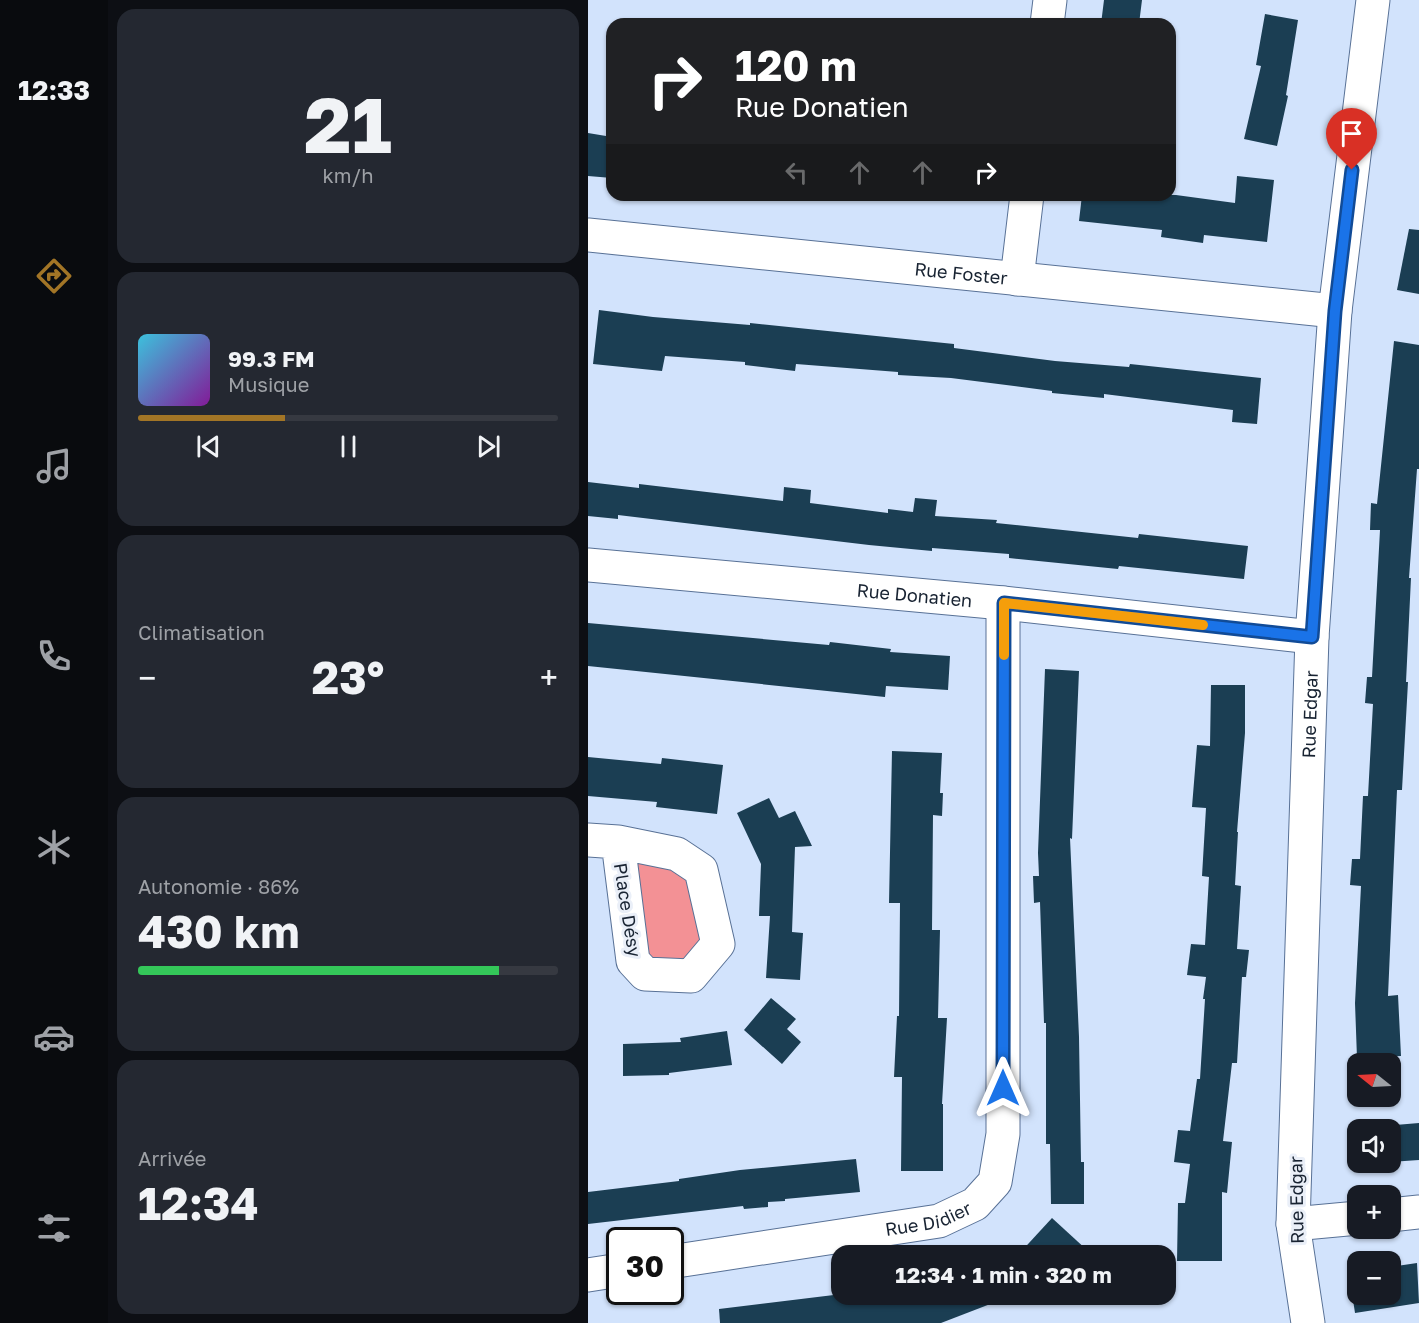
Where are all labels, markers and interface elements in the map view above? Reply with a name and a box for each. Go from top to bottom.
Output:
text: 120 m [735,40,857,90]
icon: right [636,42,714,120]
text: 12:33 [18,74,90,106]
text: 21 [304,77,392,170]
text: Rue Donatien [735,91,909,123]
pin [1326,108,1377,170]
icon: arrive [1335,117,1368,150]
icon: left [780,156,813,189]
icon: ahead [843,156,876,189]
icon: ahead [906,156,939,189]
icon: right [969,156,1002,189]
text: km/h [323,163,373,187]
icon: directions [33,255,75,297]
street label: Rue Foster [914,257,1009,289]
text: 99.3 FM [228,345,315,372]
text: Musique [228,372,309,396]
icon: previous [192,430,225,463]
icon: pause [332,430,365,463]
icon: next [472,430,505,463]
icon: music [33,445,75,487]
street label: Rue Donatien [856,579,973,611]
text: Climatisation [138,620,265,644]
icon: phone [33,635,75,677]
text: 23° [312,650,384,704]
text: − [138,658,156,697]
text: + [540,658,558,697]
street label: Rue Edgar [1297,670,1322,759]
icon: climate [33,826,75,868]
street label: Place Désy [610,861,646,959]
text: Autonomie · 86% [138,874,299,898]
text: 430 km [138,904,300,958]
icon: car [33,1016,75,1058]
north arrow [1347,1053,1401,1107]
map controls [1347,1053,1401,1305]
position arrow [971,1056,1035,1120]
button: sound [1347,1119,1401,1173]
text: Arrivée [138,1146,206,1170]
street label: Rue Edgar [1284,1156,1308,1244]
text: 12:34 [138,1176,259,1230]
button: + [1347,1185,1401,1239]
street label: Rue Didier [884,1196,975,1240]
icon: filters [33,1207,75,1249]
speed limit sign: 30 [606,1227,684,1305]
button: − [1347,1251,1401,1305]
text: 12:34 · 1 min · 320 m [895,1261,1112,1288]

